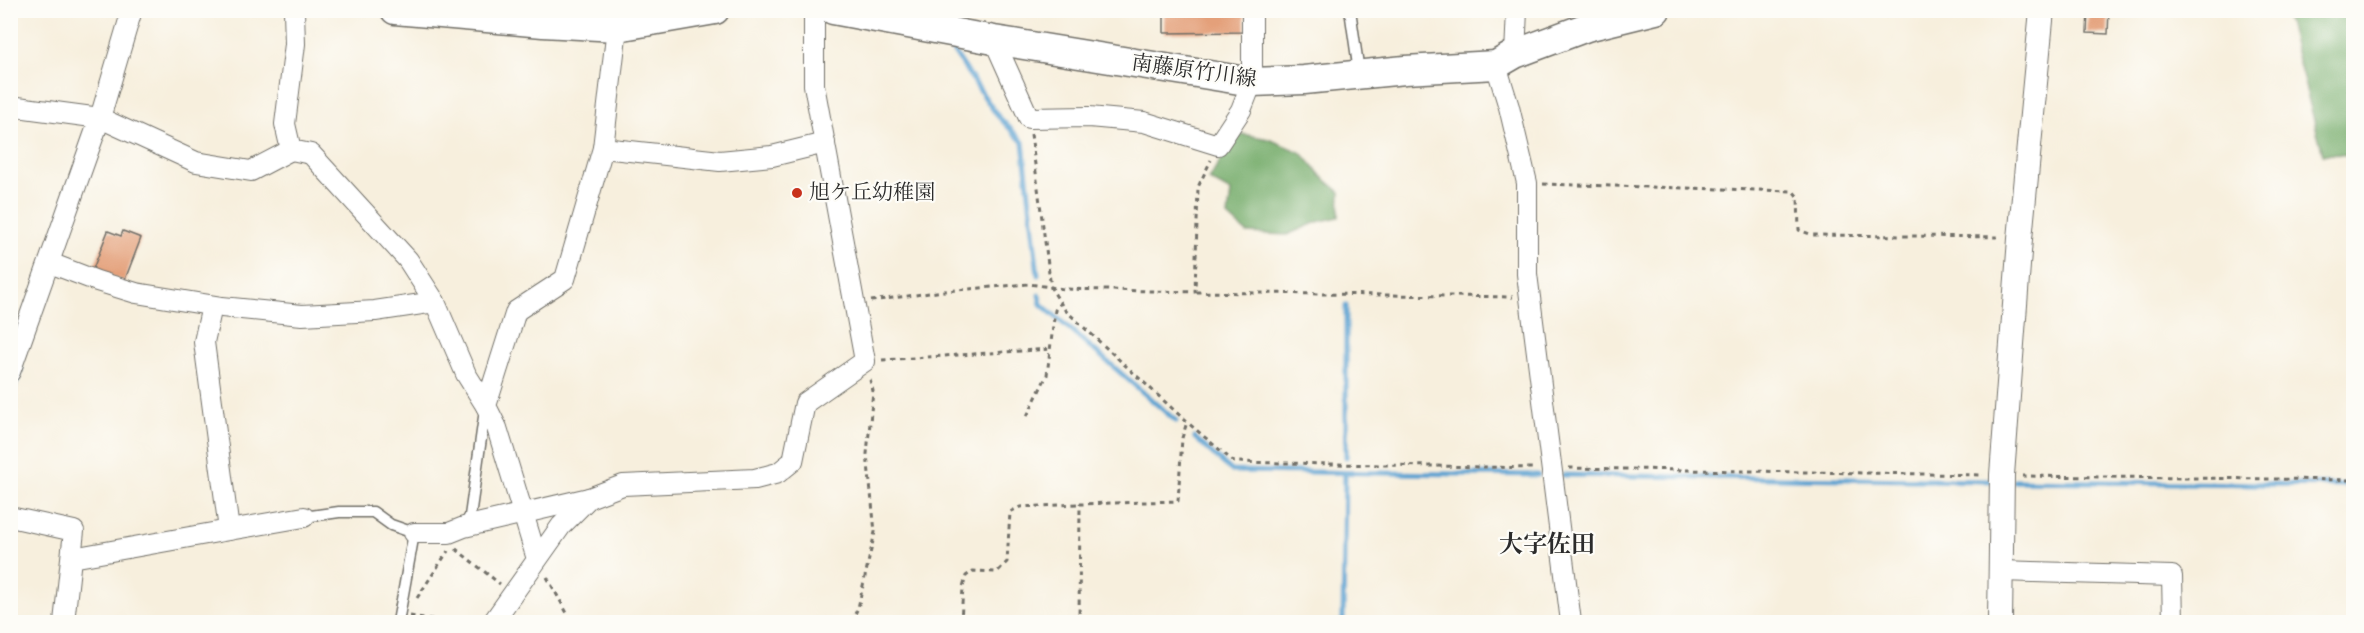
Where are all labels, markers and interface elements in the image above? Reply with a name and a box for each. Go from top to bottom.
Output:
street label: 南藤原竹川線 [1130,49,1258,95]
place label: 旭ケ丘幼稚園 [809,179,935,208]
marker: 旭ケ丘幼稚園 [790,186,804,200]
district label: 大字佐田 [1499,529,1595,563]

